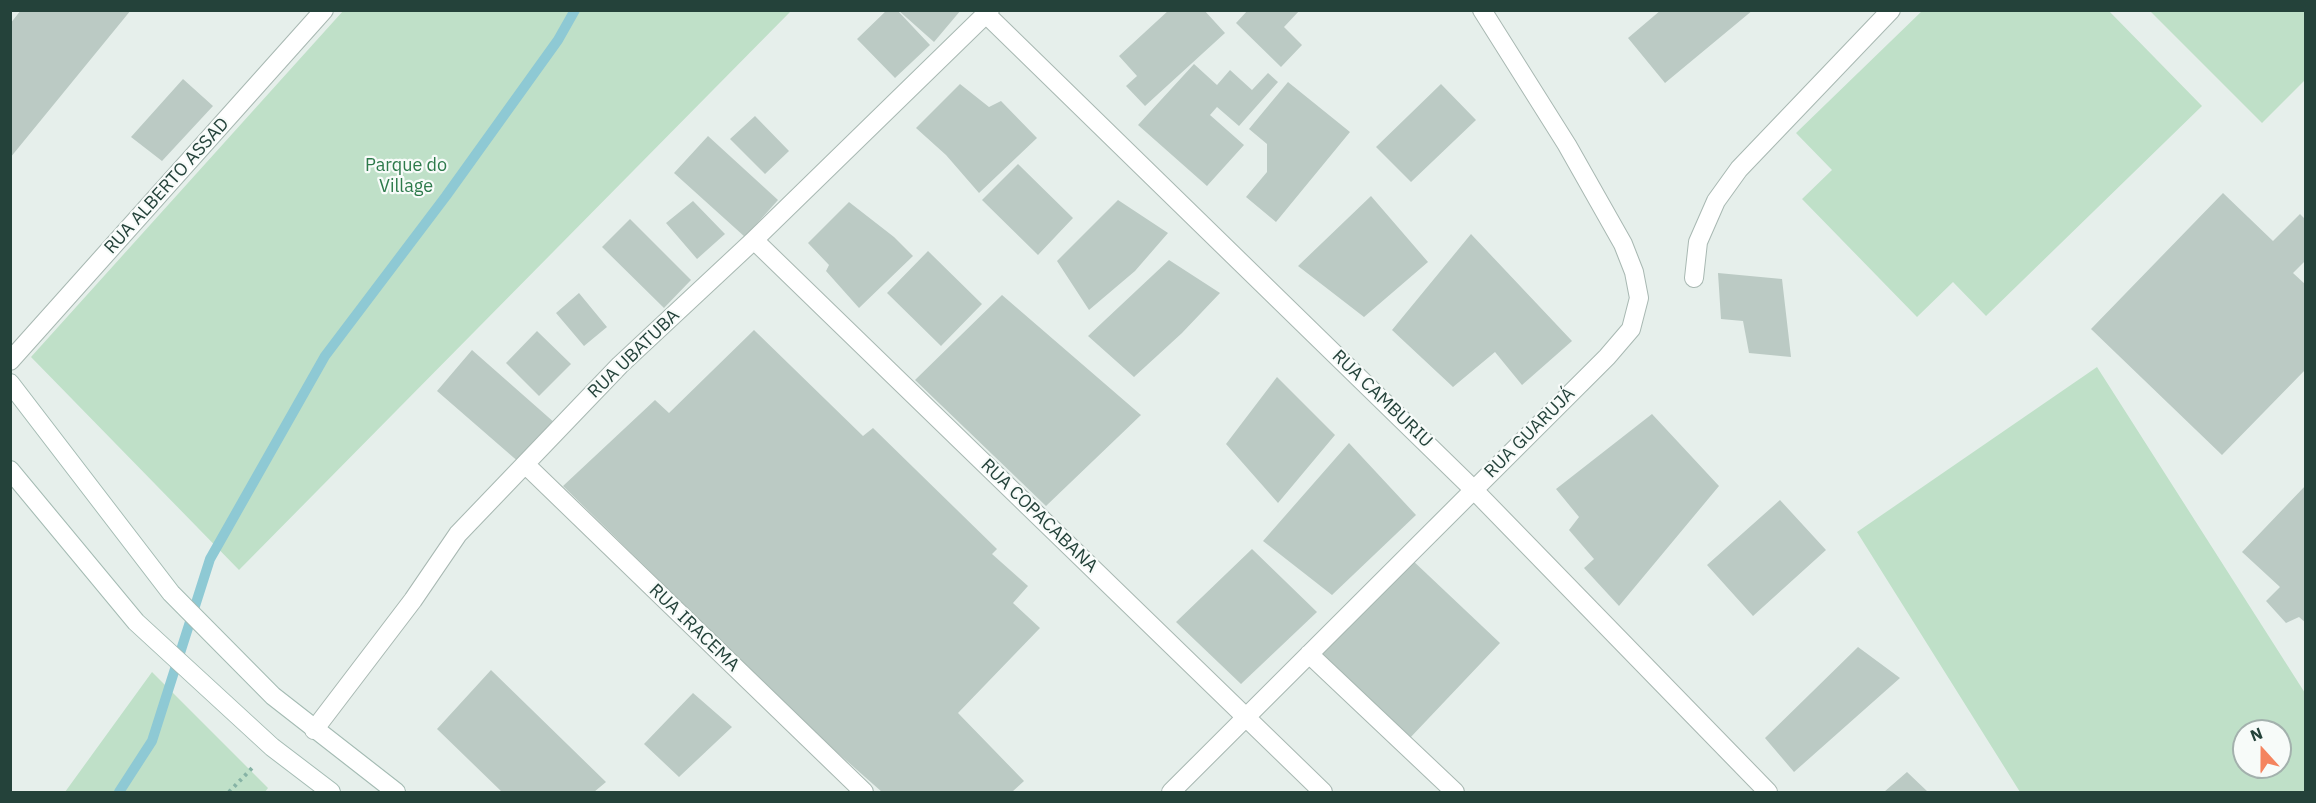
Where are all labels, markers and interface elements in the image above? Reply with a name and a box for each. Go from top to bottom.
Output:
street label: RUA ALBERTO ASSAD [100,113,234,259]
park label: Parque do Village [365,155,447,198]
street label: RUA UBATUBA [584,305,684,403]
street label: RUA CAMBURIU [1327,346,1437,452]
street label: RUA GUARUJÁ [1480,383,1580,483]
street label: RUA COPACABANA [976,455,1102,577]
street label: RUA IRACEMA [644,580,744,676]
north arrow [2232,719,2292,779]
text: N [2247,723,2265,745]

